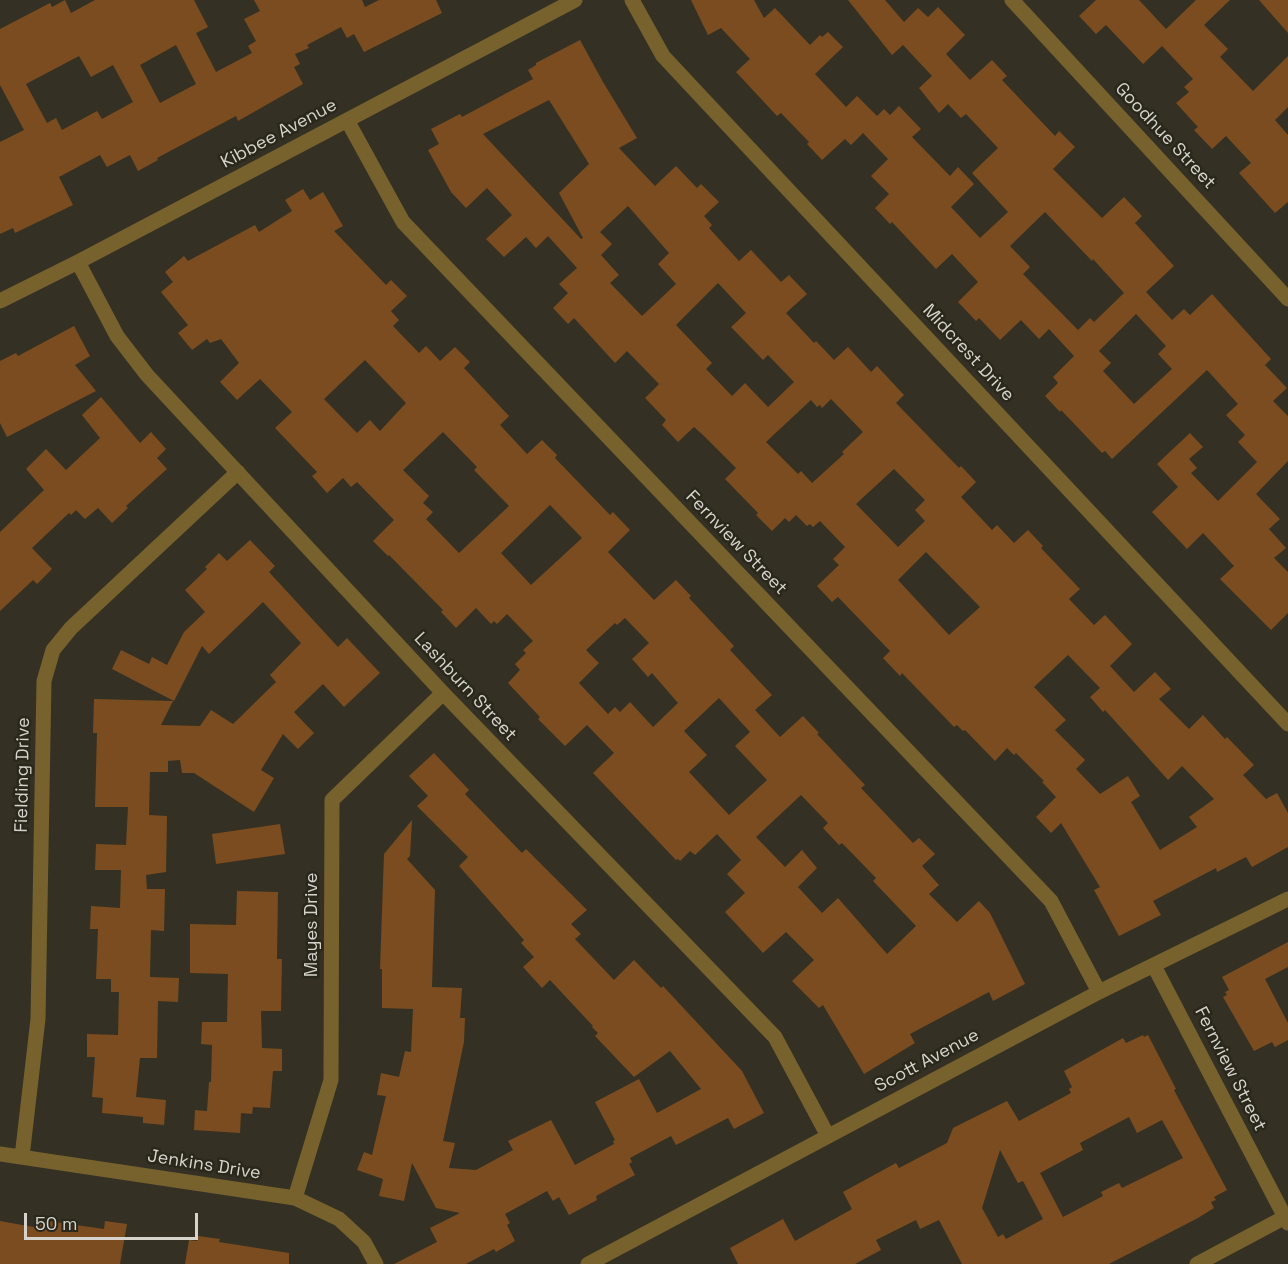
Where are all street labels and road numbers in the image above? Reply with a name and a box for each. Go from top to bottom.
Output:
street label: Goodhue Street [1110,78,1220,194]
street label: Kibbee Avenue [217,94,341,174]
street label: Midcrest Drive [918,300,1018,406]
street label: Fernview Street [681,486,791,600]
street label: Lashburn Street [409,628,521,746]
street label: Fielding Drive [11,717,35,833]
street label: Mayes Drive [301,873,323,977]
street label: Fernview Street [1189,1003,1271,1135]
street label: Scott Avenue [871,1024,983,1098]
street label: Jenkins Drive [146,1145,262,1185]

